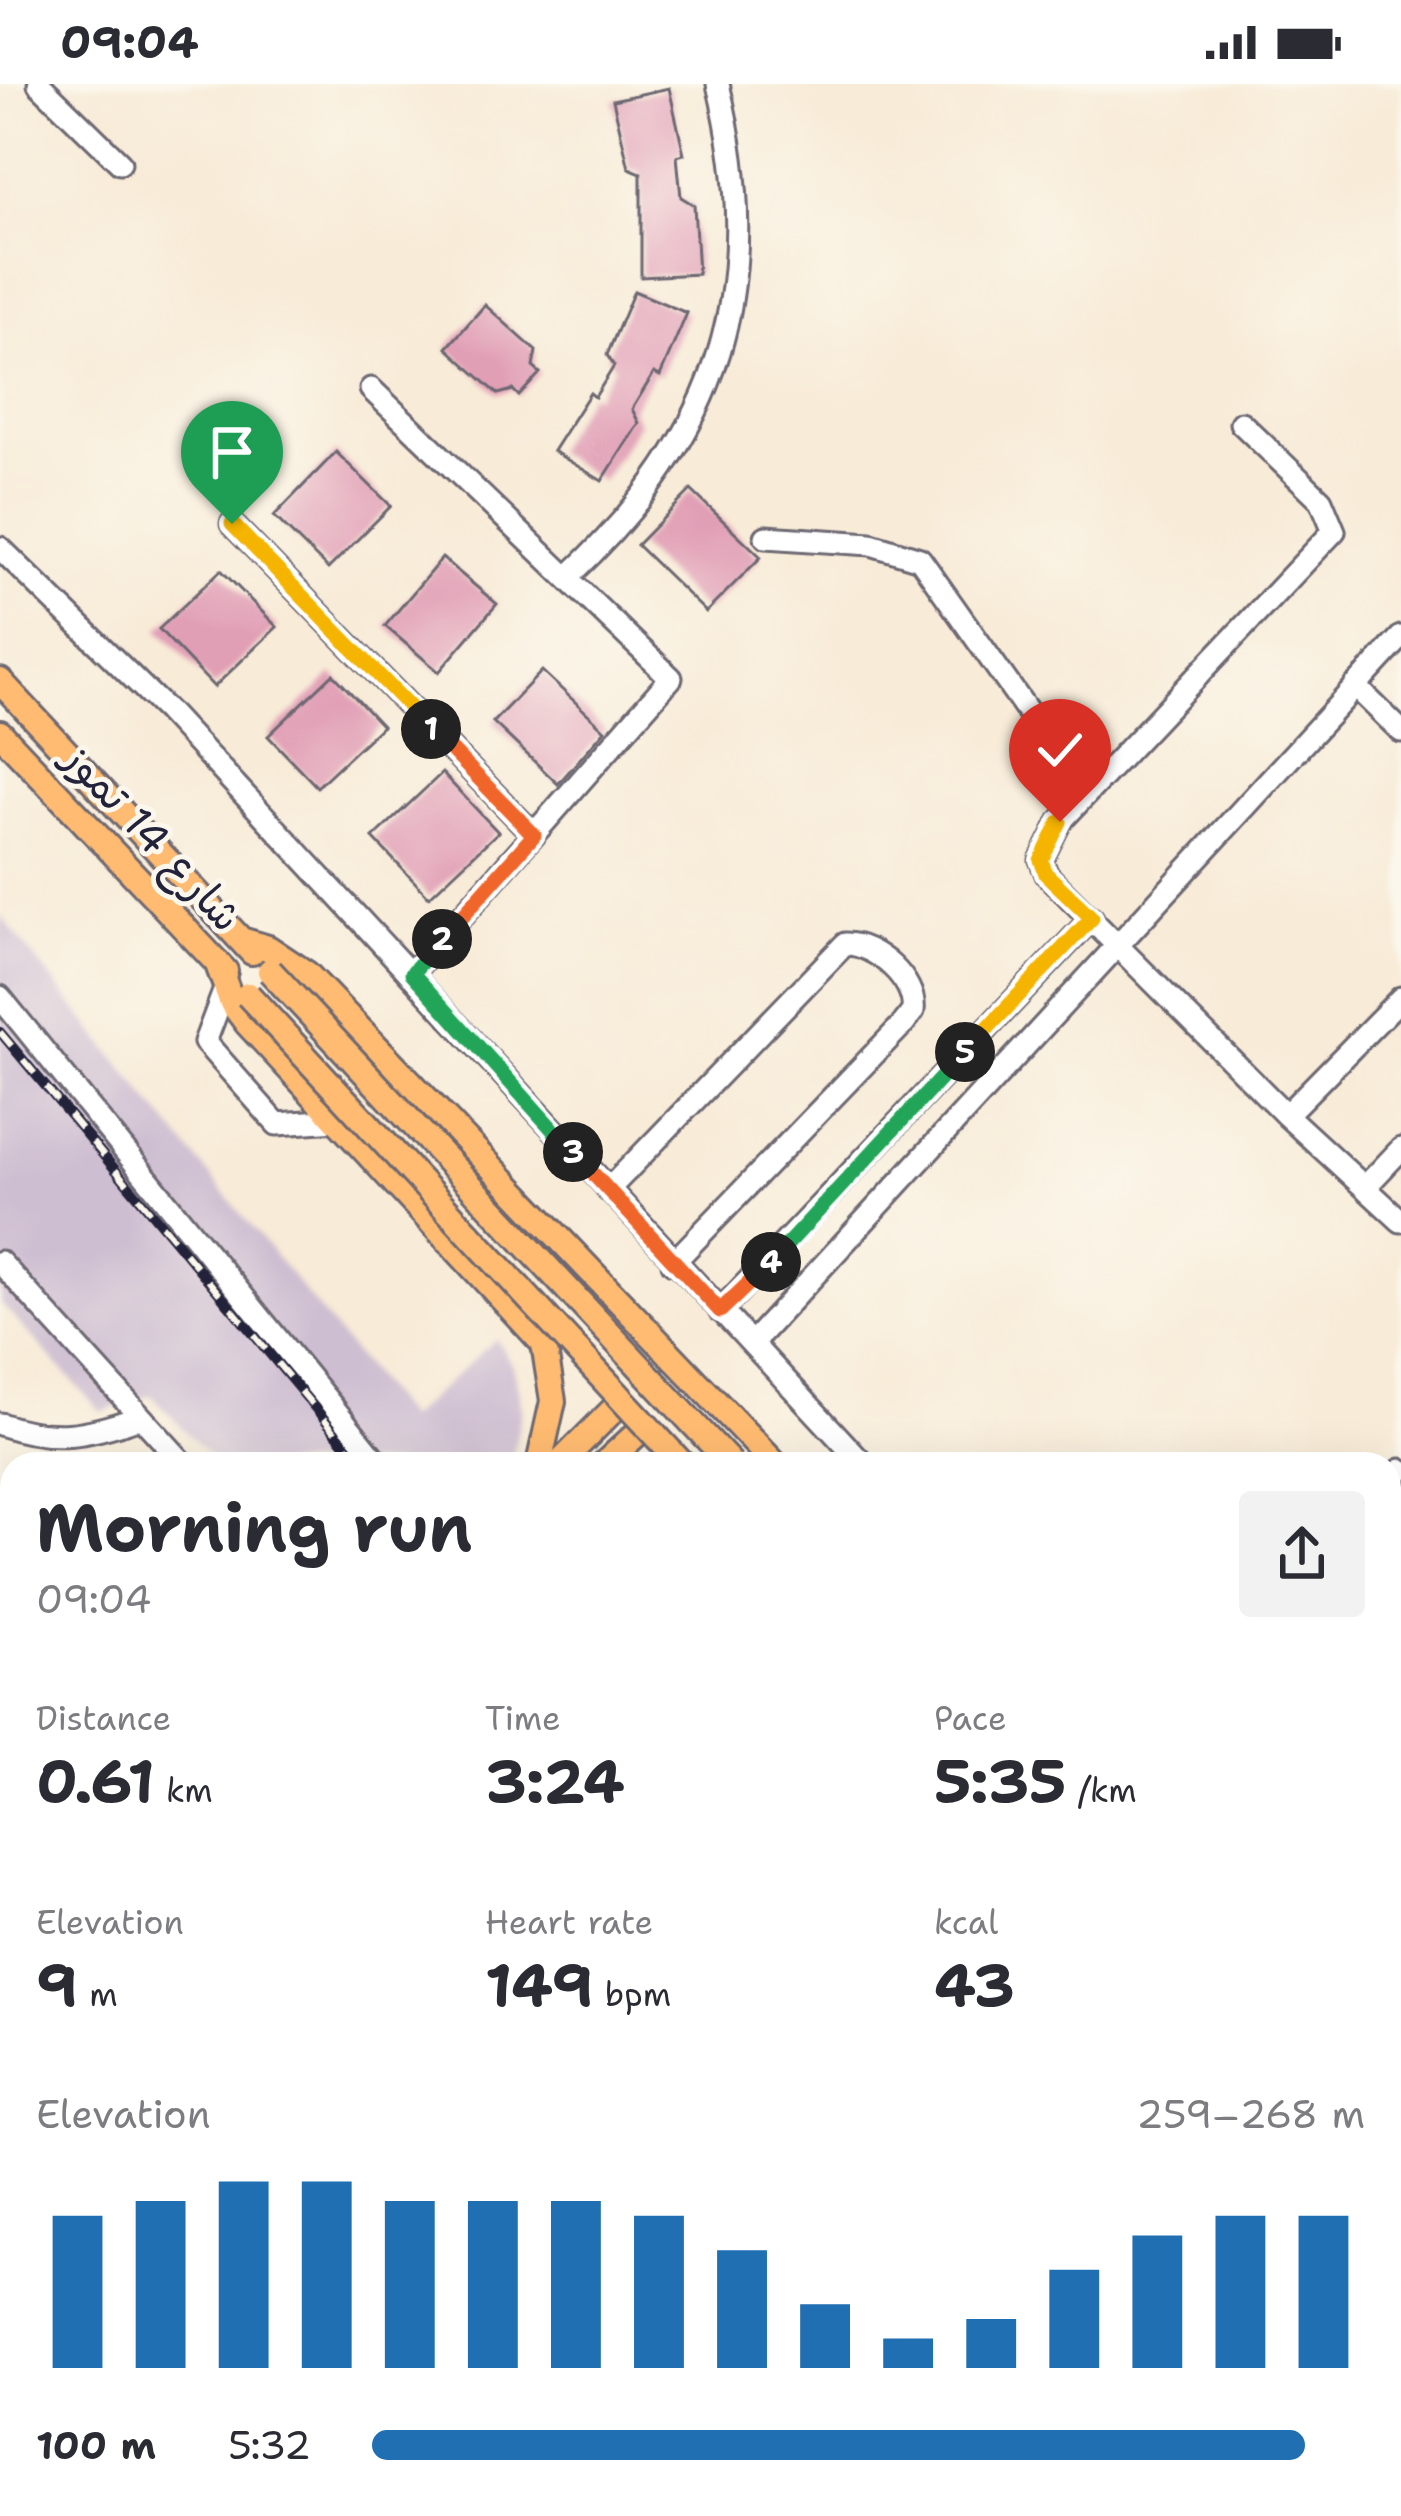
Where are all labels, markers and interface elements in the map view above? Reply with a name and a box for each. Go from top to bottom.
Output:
text: 09:04 [60,12,199,72]
pin [181,401,283,524]
icon: arrive [199,419,265,485]
pin: 1 [401,699,461,759]
pin [1009,699,1111,822]
text: 1 [423,706,439,751]
icon: check [1027,717,1093,783]
street label: شارع 14 تموز [48,729,255,944]
pin: 2 [412,909,472,969]
text: 2 [430,916,454,961]
pin: 5 [935,1022,995,1082]
text: 5 [955,1029,975,1074]
pin: 3 [543,1122,603,1182]
text: 3 [561,1129,585,1174]
pin: 4 [741,1232,801,1292]
text: 4 [759,1239,783,1284]
text: Morning run [36,1484,472,1572]
button: share [1239,1491,1365,1617]
text: 09:04 [36,1573,151,1625]
text: Distance [36,1696,171,1741]
text: Time [485,1696,561,1741]
text: Pace [934,1696,1007,1741]
text: 0.61 [36,1741,155,1821]
text: 3:24 [485,1741,625,1821]
text: 5:35 [934,1741,1067,1821]
text: km [155,1768,213,1813]
text: /km [1067,1768,1137,1813]
text: Elevation [36,1900,184,1945]
text: Heart rate [485,1900,653,1945]
text: kcal [934,1900,998,1945]
text: 9 [36,1945,78,2025]
text: 149 [485,1945,593,2025]
text: 43 [934,1945,1015,2025]
text: m [78,1972,118,2017]
text: bpm [593,1972,671,2017]
text: Elevation [36,2088,211,2140]
text: 259–268 m [1136,2088,1365,2140]
text: 100 m [36,2419,156,2471]
text: 5:32 [228,2419,311,2471]

